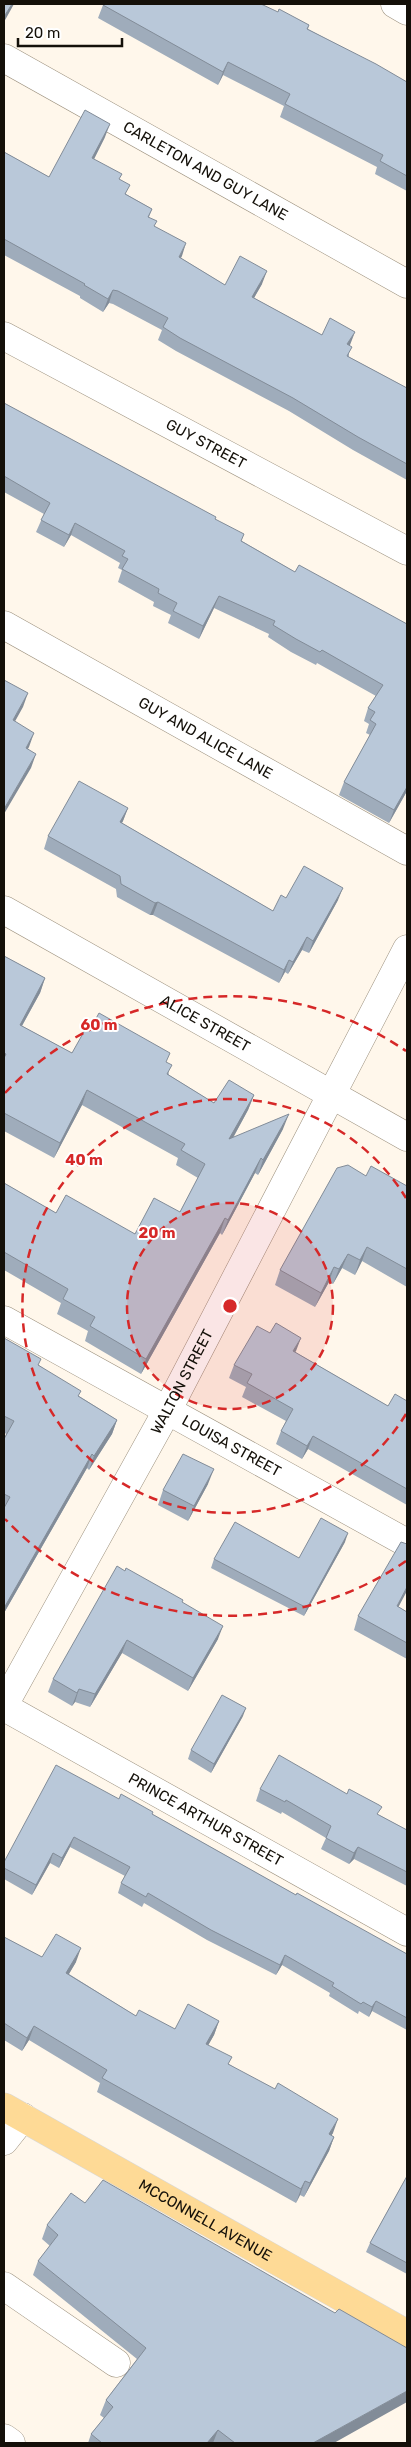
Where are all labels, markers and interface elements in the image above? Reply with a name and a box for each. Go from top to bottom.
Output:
scale bar [18,15,121,47]
text: 20 m [25,24,60,42]
street label: CARLETON AND GUY LANE [120,118,291,224]
street label: GUY STREET [163,415,250,473]
street label: GUY AND ALICE LANE [135,693,276,783]
street label: ALICE STREET [157,991,254,1056]
text: 60 m [81,1016,117,1034]
text: 40 m [65,1151,103,1169]
text: 20 m [139,1224,175,1242]
centre of rings [221,1297,239,1315]
street label: WALTON STREET [147,1326,217,1437]
street label: LOUISA STREET [179,1411,284,1481]
street label: PRINCE ARTHUR STREET [125,1769,286,1870]
street label: MCCONNELL AVENUE [135,2176,275,2265]

